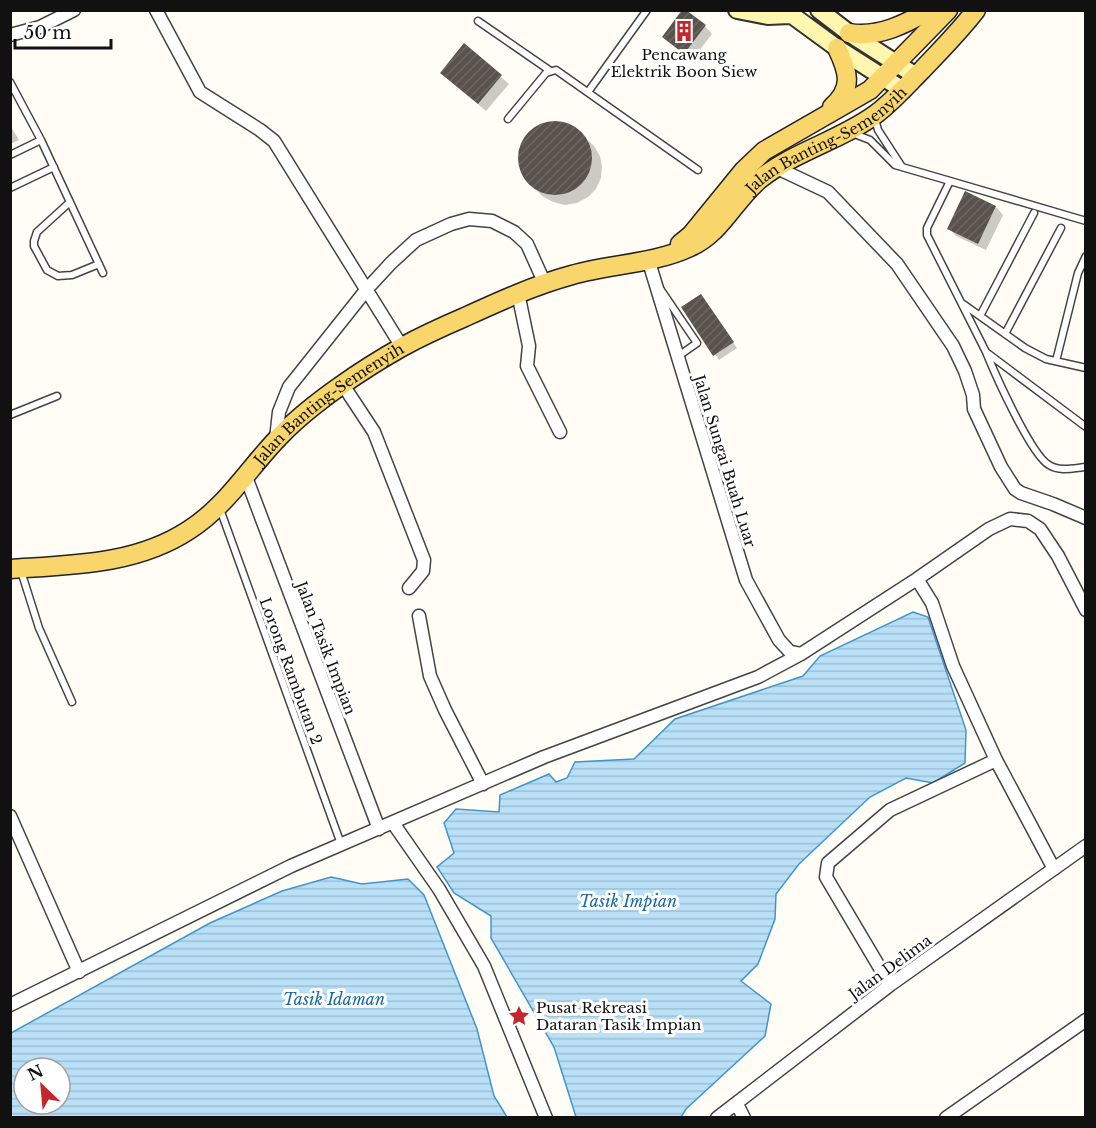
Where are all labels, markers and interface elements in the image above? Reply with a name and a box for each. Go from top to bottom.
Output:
scale bar [15,12,111,50]
building icon: Pencawang Elektrik Boon Siew [672,19,696,43]
text: 50 m [24,22,72,44]
place label: Pencawang Elektrik Boon Siew [611,45,758,81]
street label: Jalan Banting-Semenyih [740,82,910,198]
street label: Jalan Banting-Semenyih [248,339,407,470]
street label: Jalan Sungai Buah Luar [689,371,761,550]
street label: Jalan Tasik Impian [291,577,360,717]
street label: Lorong Rambutan 2 [256,595,326,747]
water label: Tasik Impian [579,891,677,911]
street label: Jalan Delima [843,930,936,1005]
water label: Tasik Idaman [283,989,385,1009]
place label: Pusat Rekreasi Dataran Tasik Impian [536,998,701,1034]
place icon: Pusat Rekreasi Dataran Tasik Impian [507,1004,531,1028]
north arrow [12,1056,72,1116]
text: N [24,1060,47,1085]

